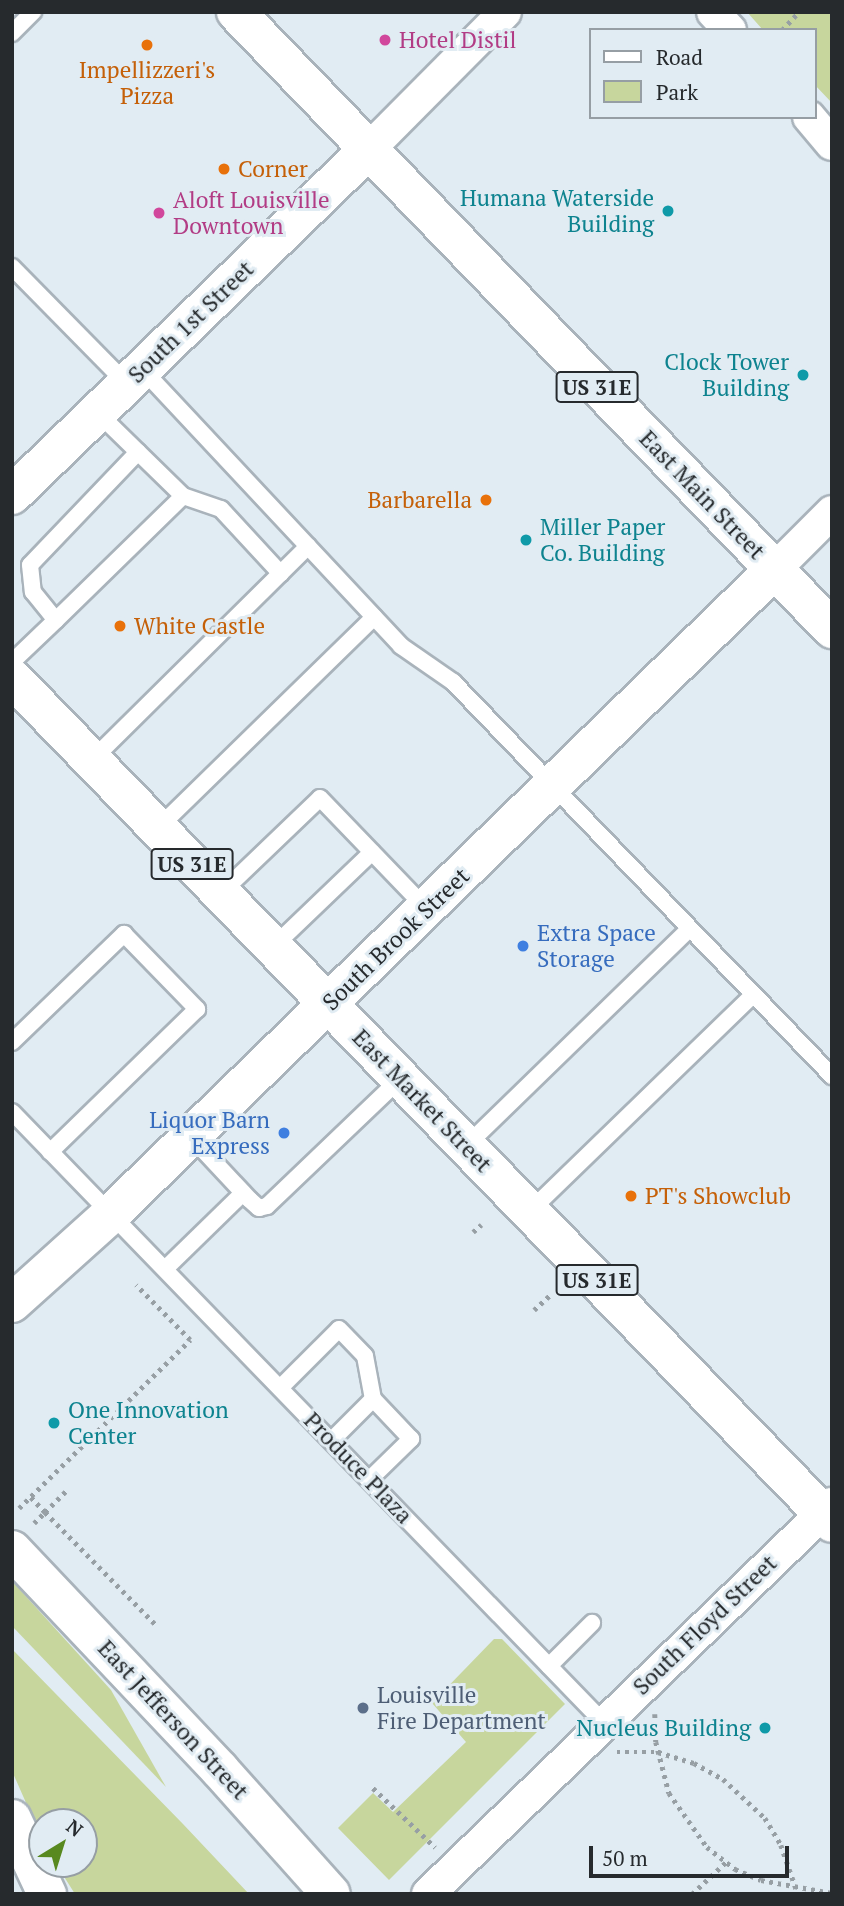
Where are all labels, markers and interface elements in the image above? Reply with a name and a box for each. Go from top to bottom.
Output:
place label: Hotel Distil [399,26,516,54]
legend [588,28,816,119]
marker: Hotel Distil [377,32,393,48]
marker: Impellizzeri's Pizza [139,37,155,53]
text: Road [656,43,703,71]
place label: Impellizzeri's Pizza [79,56,215,110]
text: Park [656,78,698,106]
place label: Corner [238,155,308,183]
marker: Corner [216,161,232,177]
place label: Humana Waterside Building [460,184,654,238]
place label: Aloft Louisville Downtown [173,186,330,240]
marker: Humana Waterside Building [660,203,676,219]
marker: Aloft Louisville Downtown [151,205,167,221]
street label: South 1st Street [123,255,259,389]
place label: Clock Tower Building [664,348,789,402]
marker: Clock Tower Building [795,367,811,383]
road number: US 31E [555,370,639,404]
street label: East Main Street [634,425,770,565]
place label: Barbarella [367,486,472,514]
marker: Barbarella [478,492,494,508]
place label: Miller Paper Co. Building [540,513,666,567]
marker: Miller Paper Co. Building [518,532,534,548]
place label: White Castle [134,612,265,640]
marker: White Castle [112,618,128,634]
road number: US 31E [150,846,234,882]
street label: South Brook Street [317,862,475,1016]
place label: Extra Space Storage [537,919,656,973]
marker: Extra Space Storage [515,938,531,954]
street label: East Market Street [347,1024,497,1178]
place label: Liquor Barn Express [149,1106,270,1160]
marker: Liquor Barn Express [276,1125,292,1141]
place label: PT's Showclub [645,1182,791,1210]
marker: PT's Showclub [623,1188,639,1204]
road number: US 31E [555,1262,639,1298]
place label: One Innovation Center [68,1396,229,1450]
street label: Produce Plaza [298,1407,418,1529]
marker: One Innovation Center [46,1415,62,1431]
street label: South Floyd Street [627,1549,783,1701]
street label: East Jefferson Street [92,1635,254,1805]
place label: Louisville Fire Department [377,1681,546,1735]
marker: Louisville Fire Department [355,1700,371,1716]
place label: Nucleus Building [576,1714,751,1742]
marker: Nucleus Building [757,1720,773,1736]
north arrow [28,1808,98,1878]
text: N [62,1813,88,1842]
scale bar [592,1832,792,1876]
text: 50 m [602,1844,648,1872]

